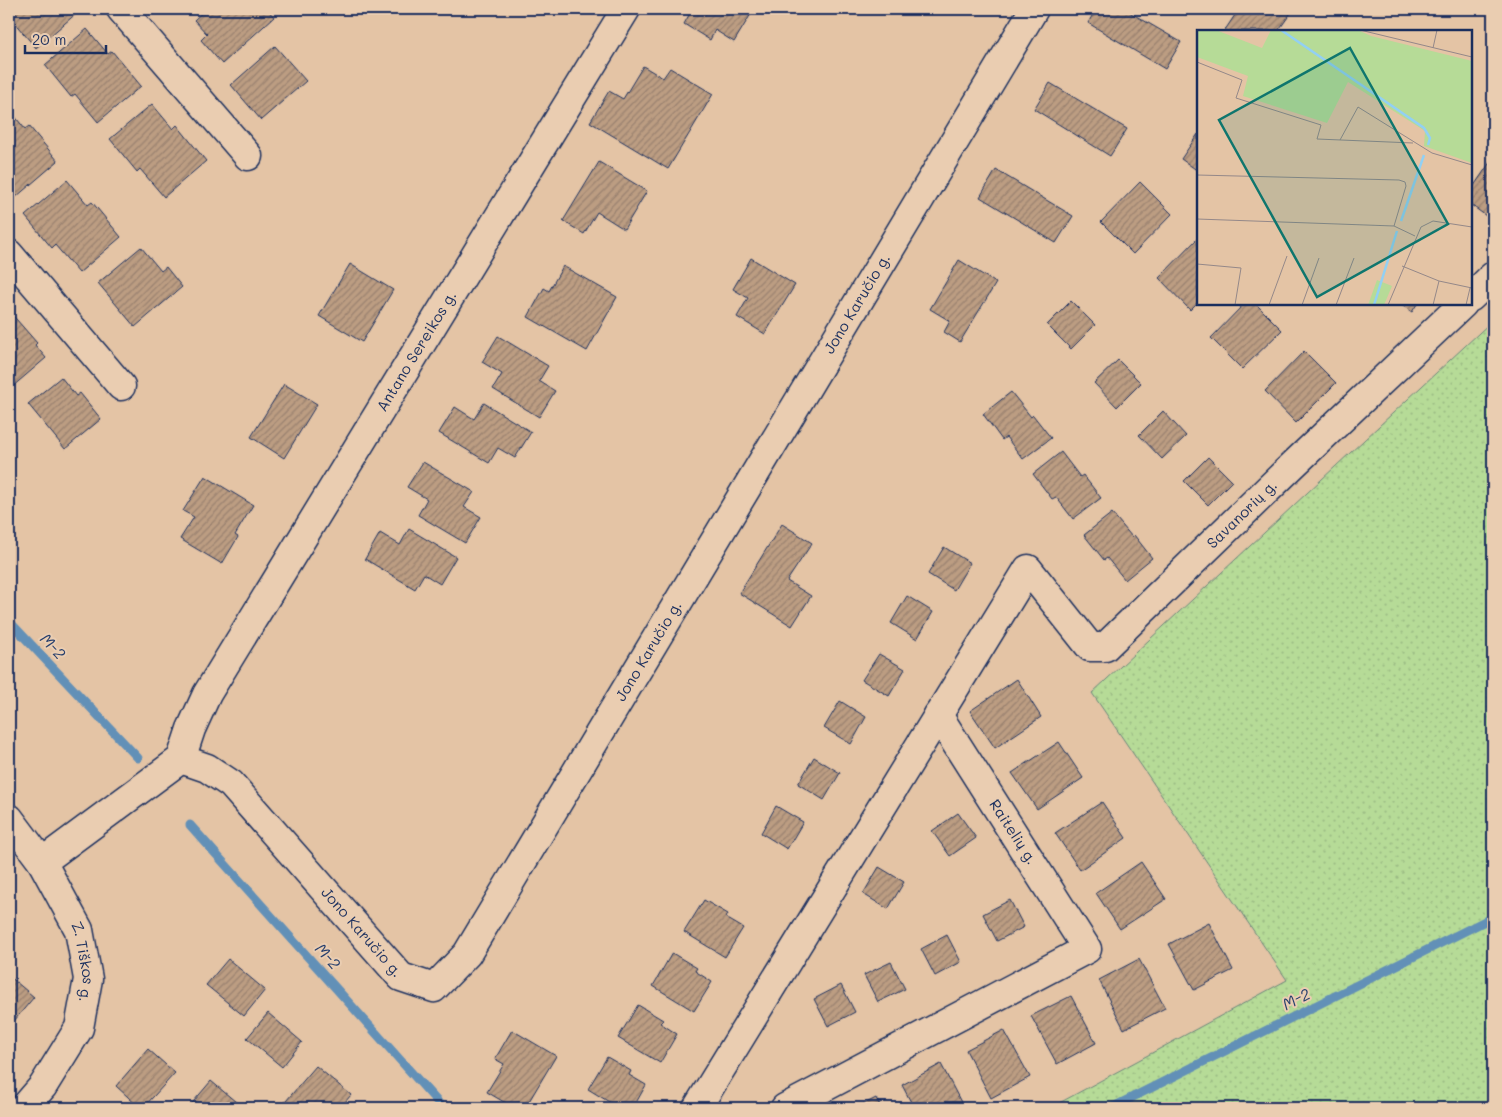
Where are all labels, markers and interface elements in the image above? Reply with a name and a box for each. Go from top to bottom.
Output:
scale bar [25,22,106,54]
text: 20 m [32,29,66,49]
inset map [1197,30,1472,305]
street label: Jono Karučio g. [818,249,894,357]
street label: Antano Sereikos g. [371,287,460,415]
street label: Savanorių g. [1202,475,1281,552]
street label: Jono Karučio g. [610,597,686,704]
water label: M-2 [36,628,71,663]
street label: Raitelių g. [985,795,1042,868]
street label: Jono Karučio g. [317,882,407,981]
street label: Z. Tiškos g. [67,917,99,1004]
water label: M-2 [311,938,346,973]
water label: M-2 [1278,983,1313,1014]

